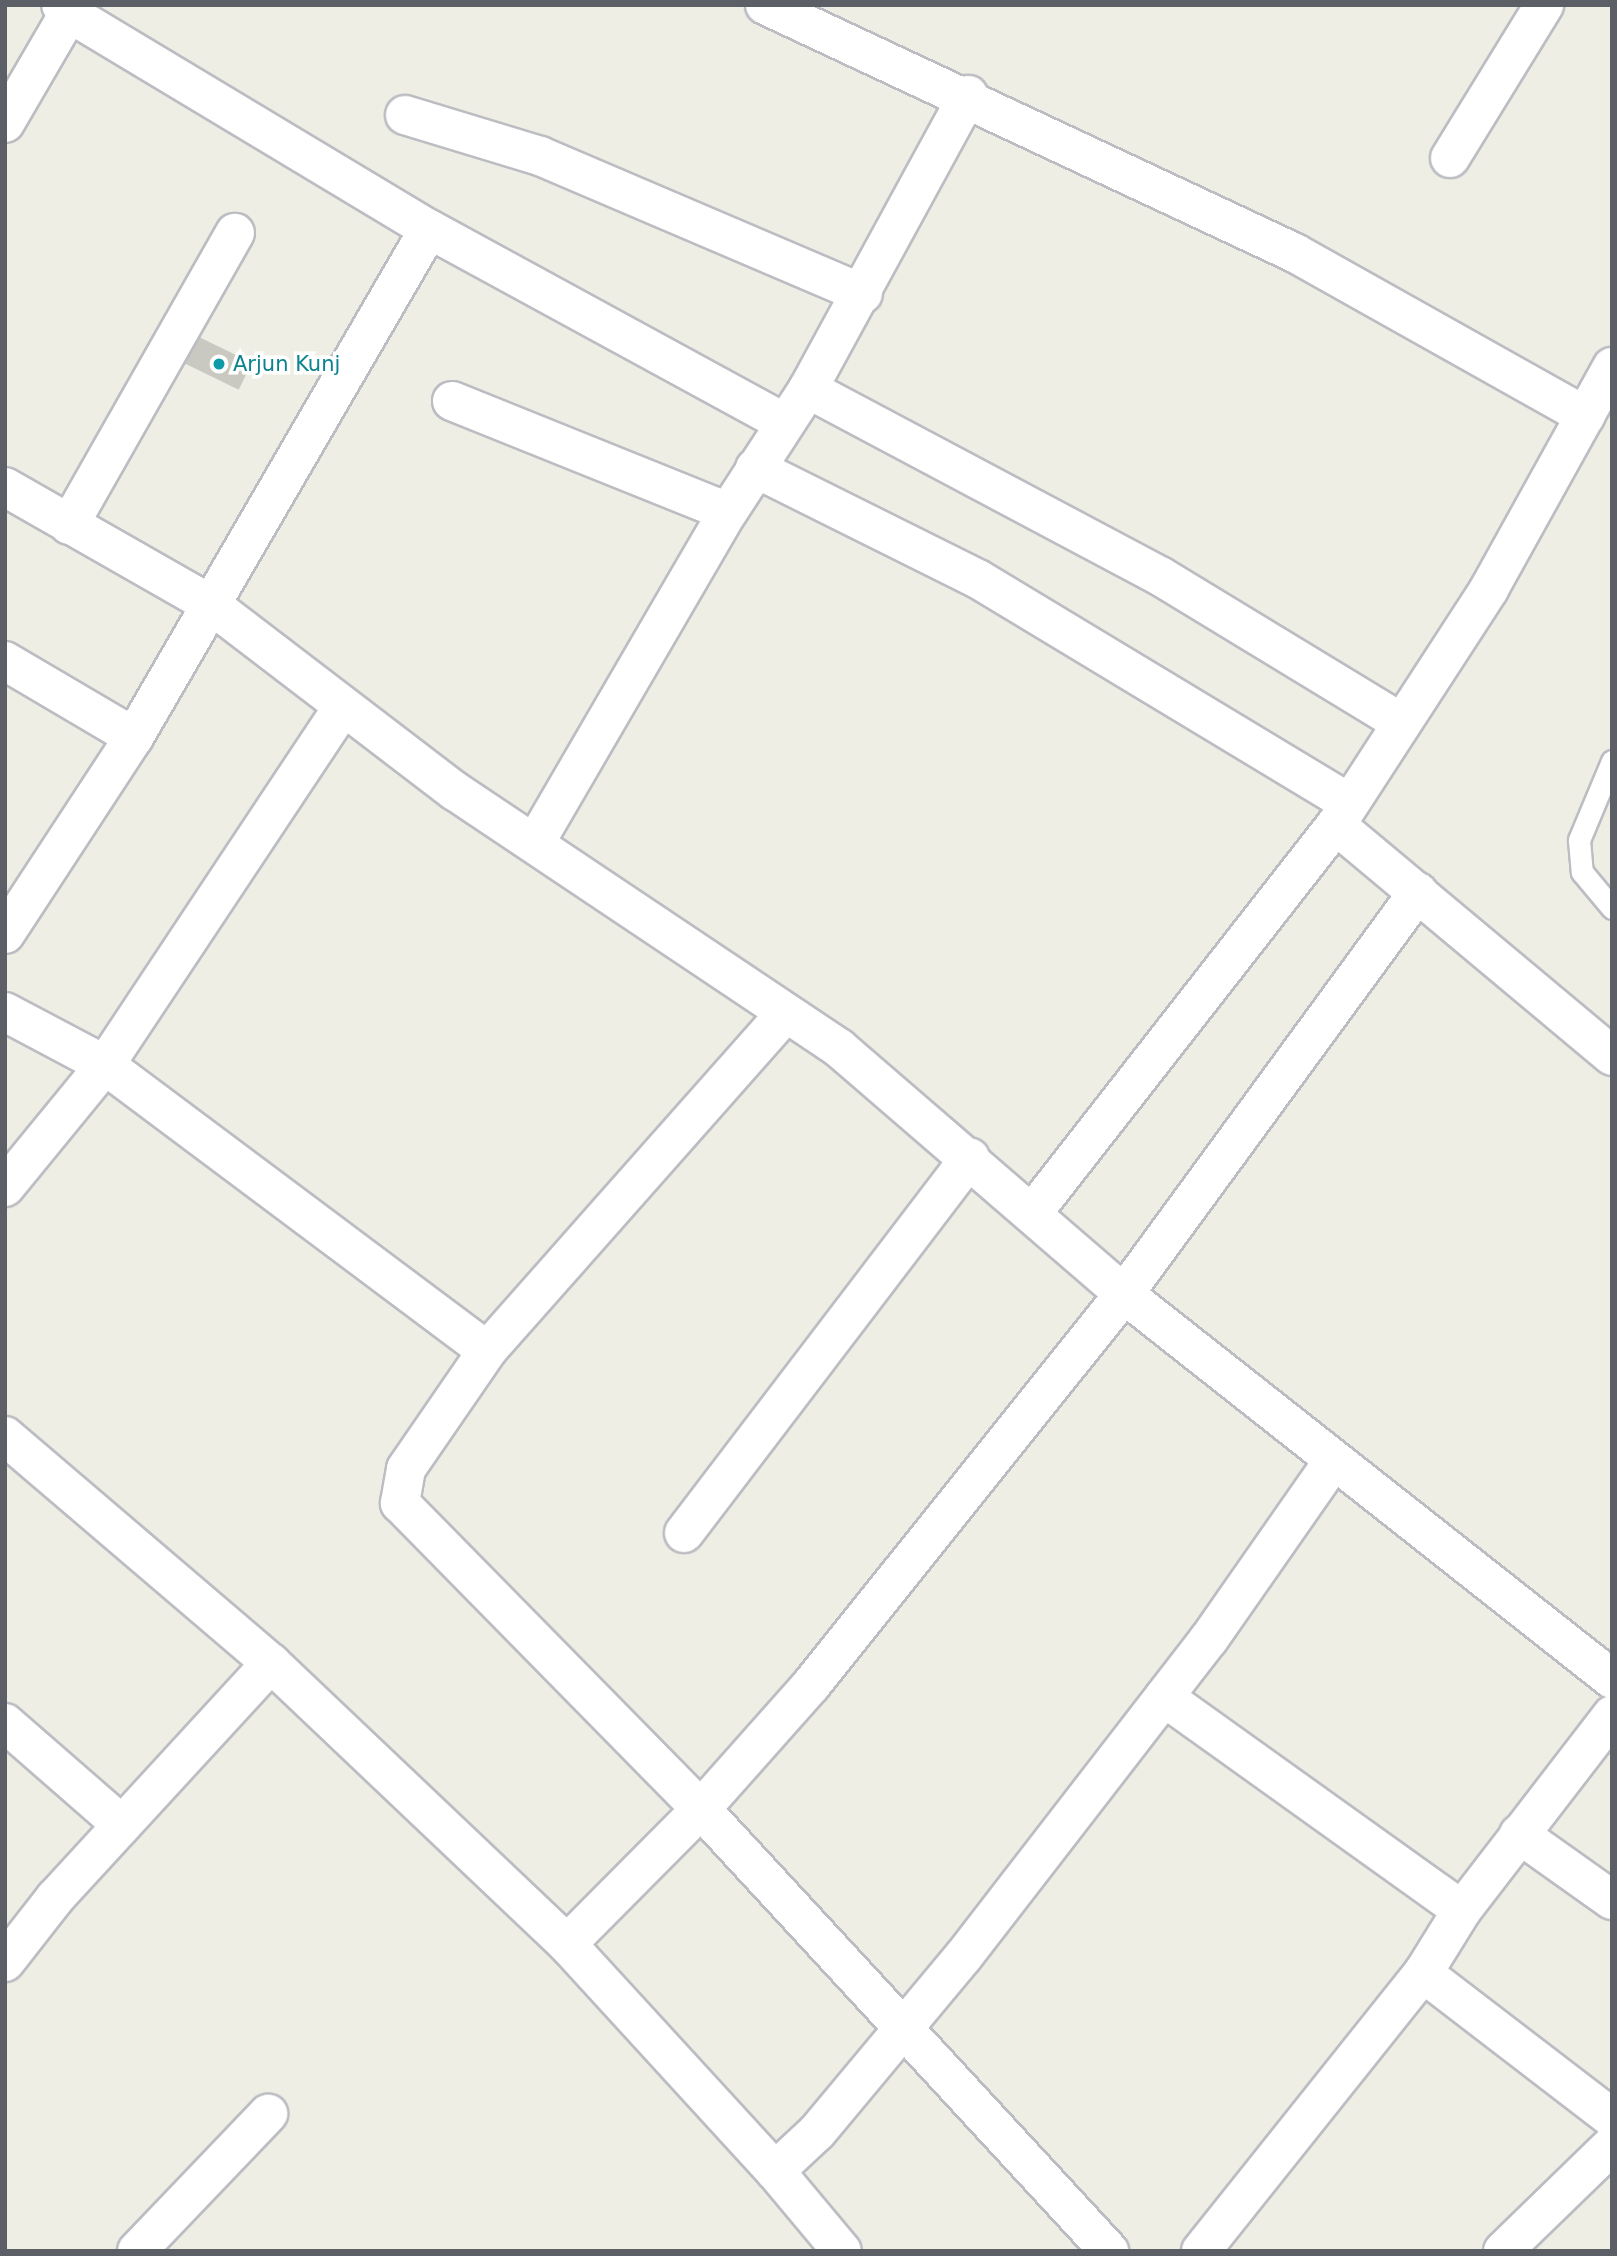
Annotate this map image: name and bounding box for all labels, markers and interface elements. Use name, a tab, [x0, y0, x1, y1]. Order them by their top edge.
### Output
place label: Arjun Kunj	[233, 351, 340, 377]
marker: Arjun Kunj	[211, 356, 227, 372]

